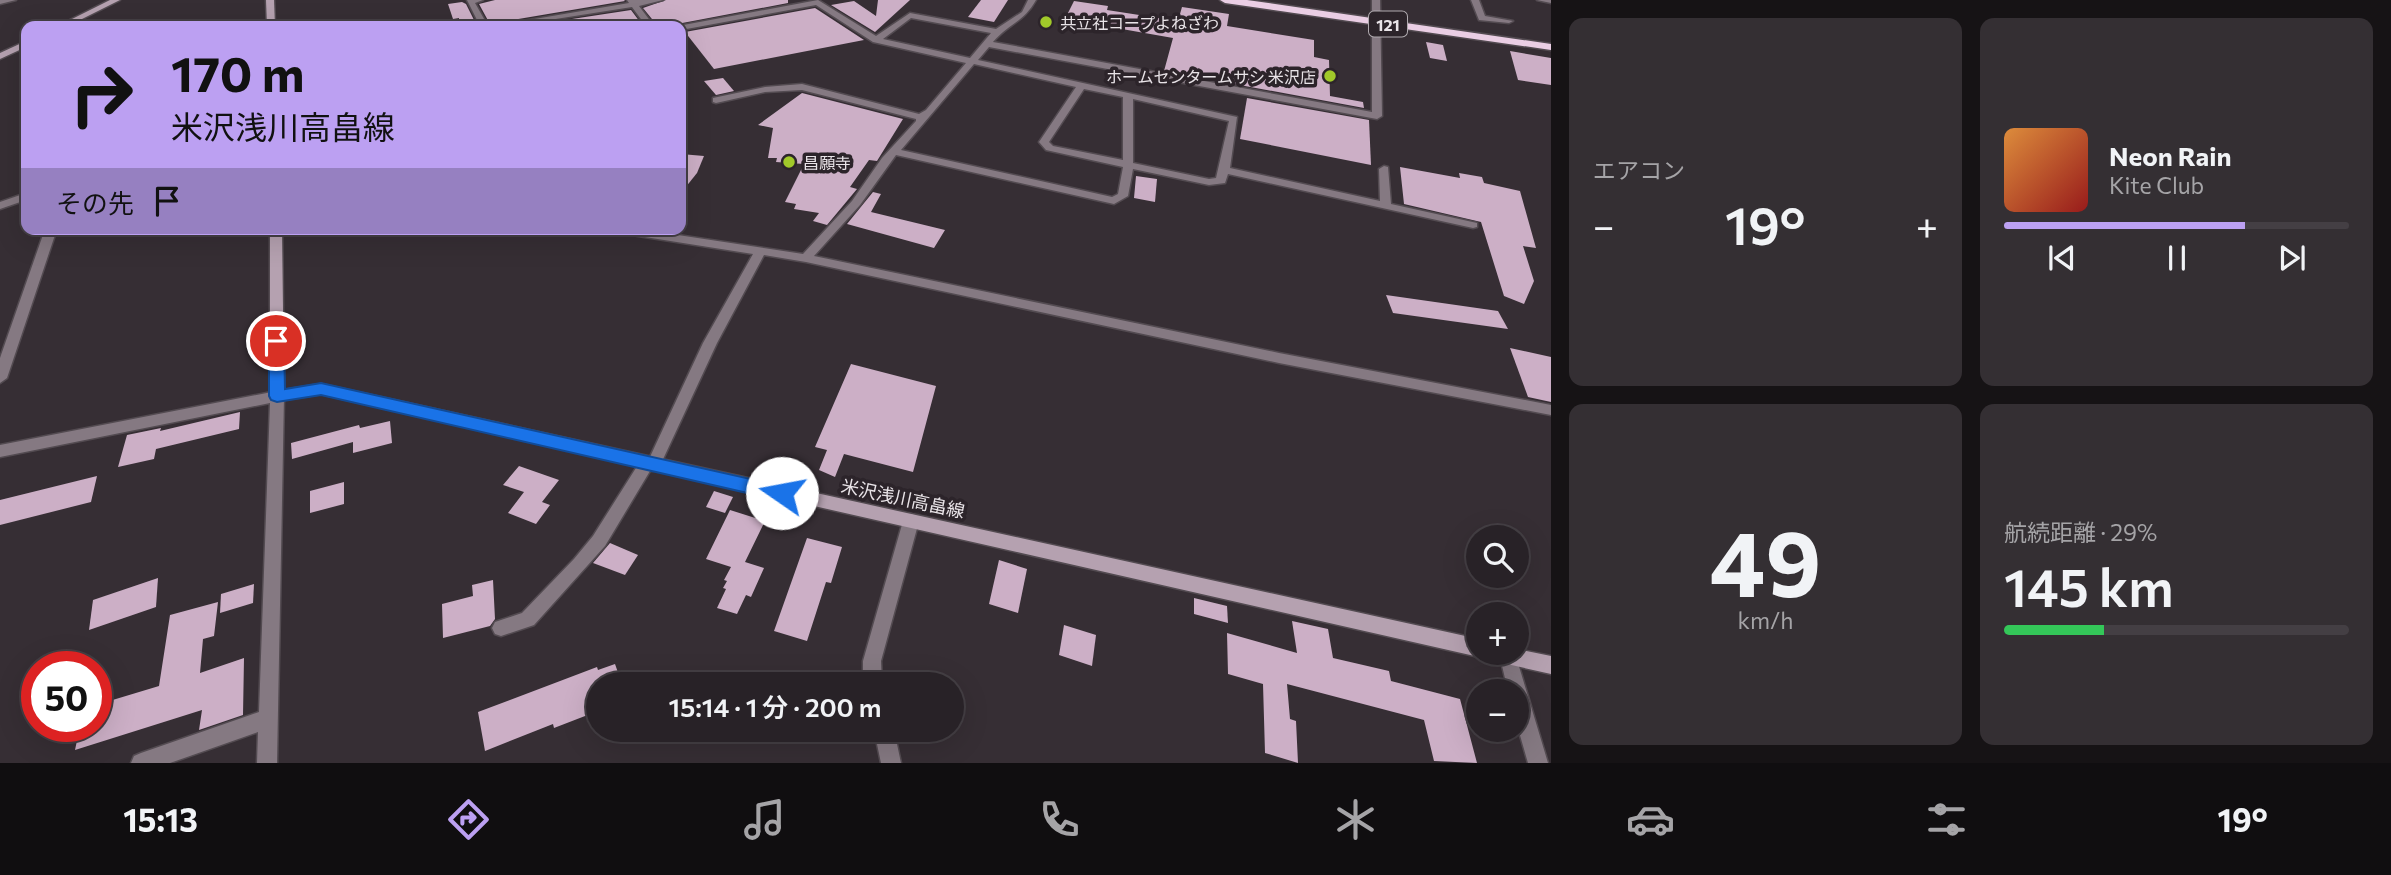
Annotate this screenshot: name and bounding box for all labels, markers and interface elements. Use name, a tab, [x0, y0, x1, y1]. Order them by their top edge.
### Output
road number: 121	[1369, 12, 1407, 36]
place label: 共立社コープよねざわ	[1060, 13, 1219, 32]
marker: 共立社コープよねざわ	[1038, 14, 1054, 30]
text: 170 m	[171, 42, 304, 102]
icon: right	[56, 49, 147, 140]
place label: ホームセンタームサシ 米沢店	[1106, 67, 1316, 86]
marker: ホームセンタームサシ 米沢店	[1322, 68, 1338, 84]
text: 米沢浅川高畠線	[171, 106, 395, 146]
text: Neon Rain	[2109, 140, 2232, 171]
place label: 昌願寺	[803, 153, 851, 172]
marker: 昌願寺	[781, 154, 797, 170]
text: エアコン	[1593, 156, 1685, 184]
text: Kite Club	[2109, 171, 2204, 199]
icon: arrive	[148, 182, 186, 220]
text: その先	[56, 187, 134, 218]
text: 19°	[1725, 192, 1805, 256]
text: −	[1593, 201, 1615, 248]
text: +	[1916, 201, 1938, 248]
icon: previous	[2043, 239, 2081, 277]
icon: pause	[2158, 239, 2196, 277]
icon: next	[2273, 239, 2311, 277]
pin	[246, 311, 306, 371]
icon: arrive	[257, 322, 295, 360]
position arrow	[745, 456, 819, 530]
street label: 米沢浅川高畠線	[839, 474, 967, 522]
text: 49	[1710, 504, 1821, 616]
text: 航続距離 · 29%	[2004, 518, 2157, 546]
map controls	[1466, 525, 1529, 742]
button: search	[1466, 525, 1529, 588]
text: 145 km	[2004, 554, 2174, 618]
button: +	[1466, 602, 1529, 665]
text: km/h	[1738, 606, 1793, 634]
speed limit sign: 50	[21, 651, 112, 742]
button: −	[1466, 679, 1529, 742]
text: 15:14 · 1 分 · 200 m	[669, 691, 881, 722]
icon: directions	[444, 795, 493, 844]
icon: music	[740, 795, 789, 844]
icon: phone	[1035, 795, 1084, 844]
icon: climate	[1331, 795, 1380, 844]
icon: car	[1626, 795, 1675, 844]
icon: filters	[1922, 795, 1971, 844]
text: 15:13	[123, 799, 198, 839]
text: 19°	[2217, 799, 2268, 839]

